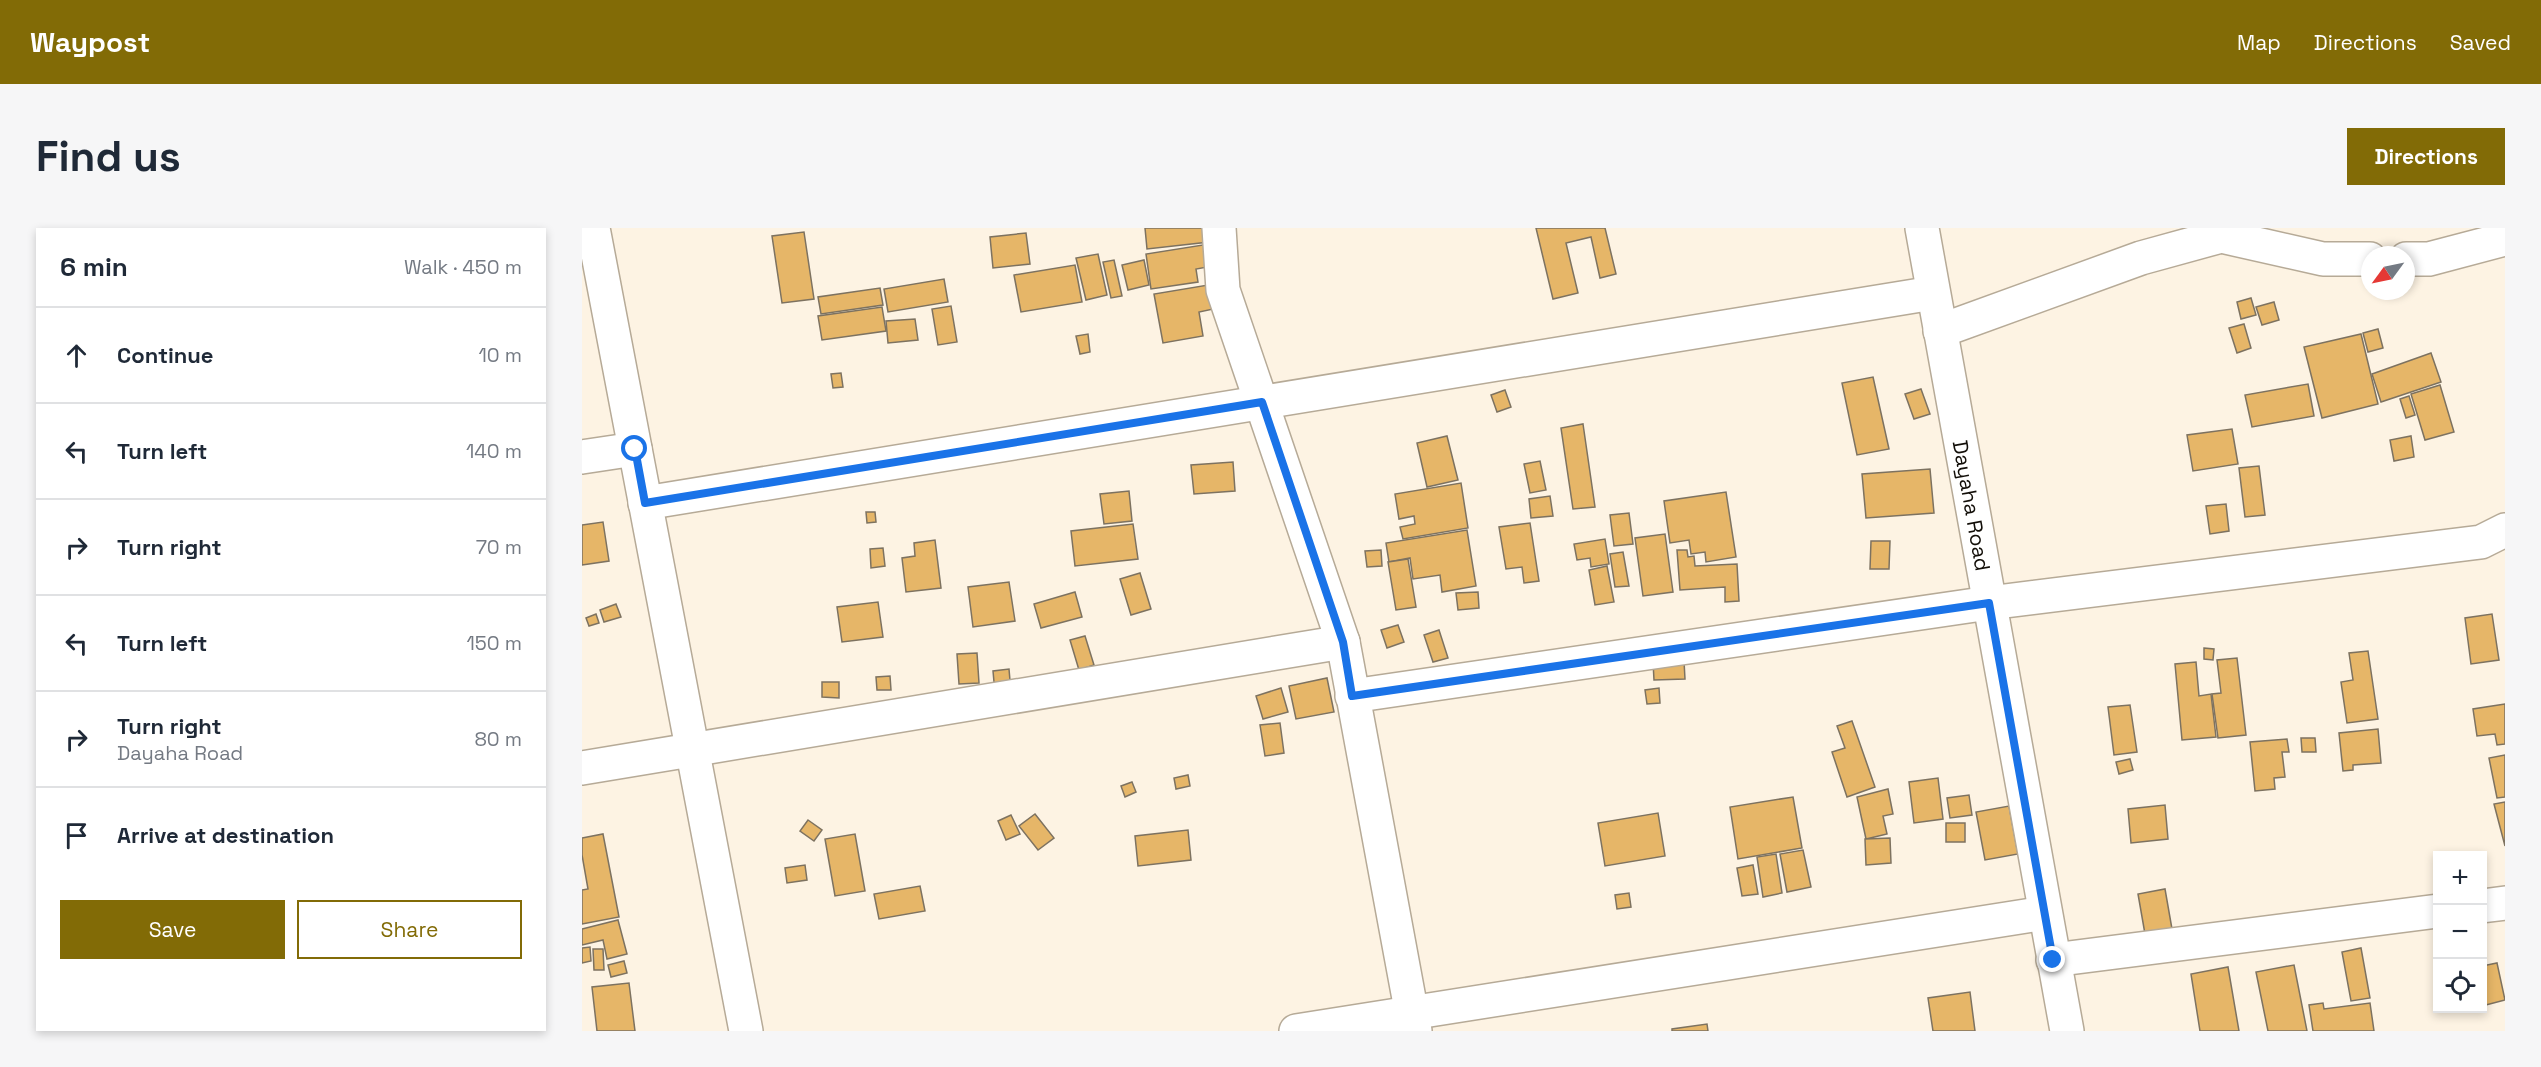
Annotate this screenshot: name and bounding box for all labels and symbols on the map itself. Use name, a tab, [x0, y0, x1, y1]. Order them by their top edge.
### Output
north arrow	[2361, 246, 2415, 300]
route start	[621, 435, 647, 461]
street label: Dayaha Road	[1947, 438, 1997, 573]
route end	[2039, 946, 2065, 972]

